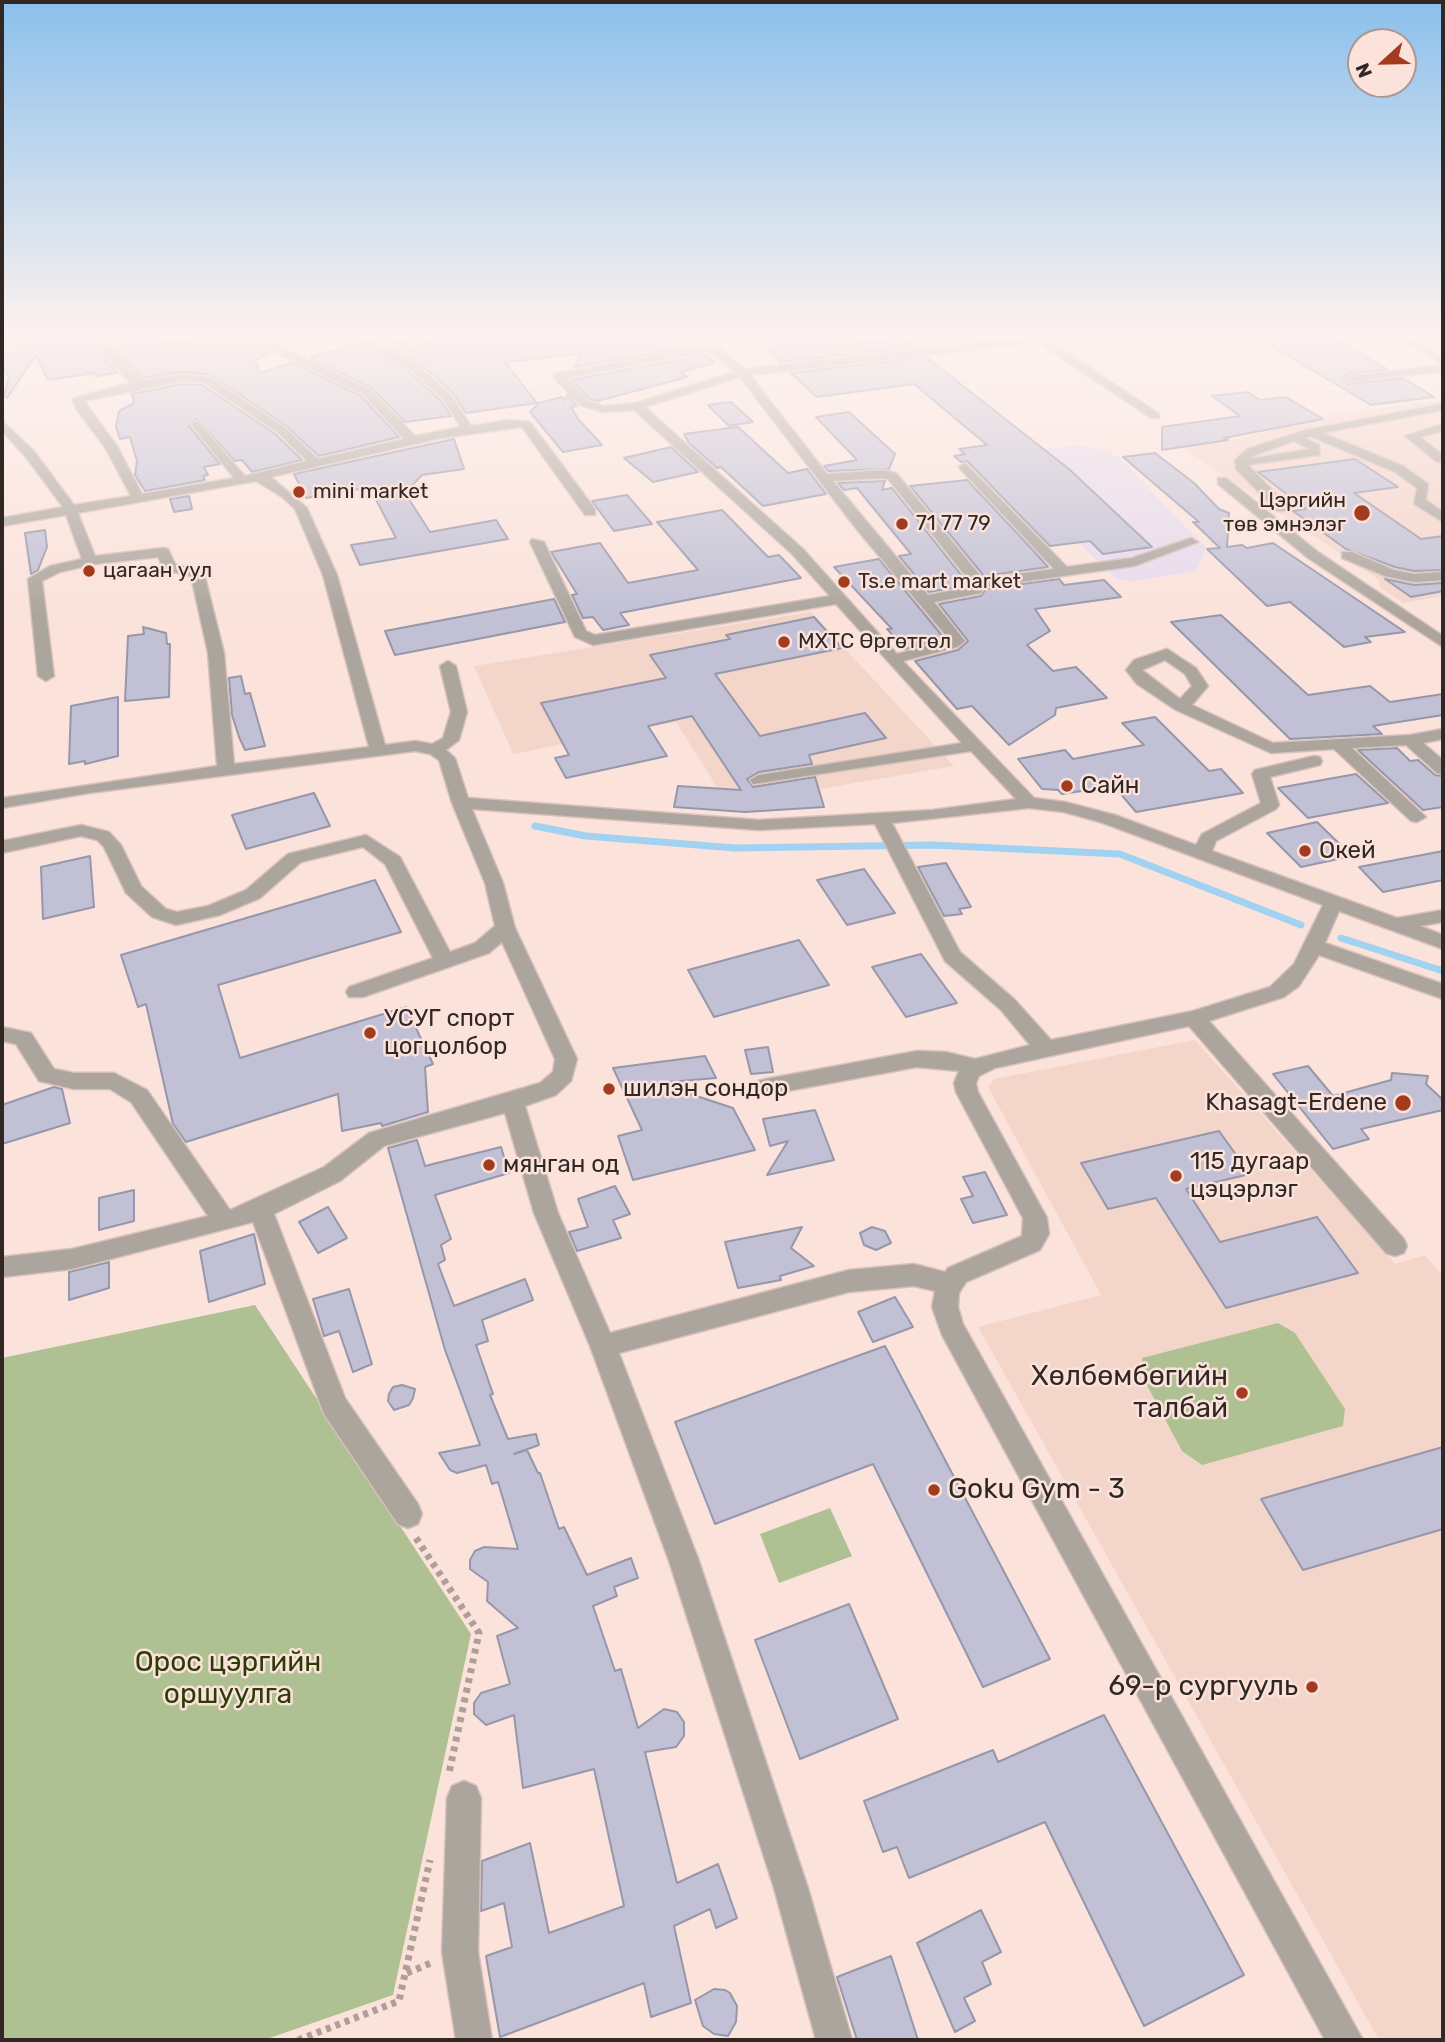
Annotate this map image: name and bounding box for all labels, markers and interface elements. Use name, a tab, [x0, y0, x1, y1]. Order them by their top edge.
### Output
north arrow	[1347, 28, 1417, 98]
text: N	[1351, 60, 1377, 81]
place label: mini market	[313, 479, 428, 505]
marker: mini market	[291, 484, 307, 500]
place label: Цэргийн төв эмнэлэг	[1223, 488, 1346, 538]
marker: Цэргийн төв эмнэлэг	[1352, 503, 1372, 523]
place label: 71 77 79	[916, 511, 991, 537]
marker: 71 77 79	[894, 516, 910, 532]
place label: цагаан уул	[103, 558, 212, 584]
marker: цагаан уул	[81, 563, 97, 579]
place label: Ts.e mart market	[858, 569, 1021, 595]
marker: Ts.e mart market	[836, 574, 852, 590]
place label: МХТС Өргөтгөл	[798, 629, 951, 655]
marker: МХТС Өргөтгөл	[776, 634, 792, 650]
place label: Сайн	[1081, 772, 1139, 800]
marker: Сайн	[1059, 778, 1075, 794]
place label: Окей	[1319, 837, 1376, 865]
marker: Окей	[1297, 843, 1313, 859]
place label: УСУГ спорт цогцолбор	[384, 1005, 514, 1061]
marker: УСУГ спорт цогцолбор	[362, 1025, 378, 1041]
place label: шилэн сондор	[623, 1075, 788, 1103]
marker: шилэн сондор	[601, 1081, 617, 1097]
place label: Khasagt-Erdene	[1205, 1089, 1387, 1117]
marker: Khasagt-Erdene	[1393, 1093, 1413, 1113]
place label: 115 дугаар цэцэрлэг	[1190, 1148, 1309, 1204]
place label: мянган од	[503, 1151, 619, 1179]
marker: мянган од	[481, 1157, 497, 1173]
marker: 115 дугаар цэцэрлэг	[1168, 1168, 1184, 1184]
place label: Хөлбөмбөгийн талбай	[1031, 1360, 1228, 1426]
marker: Хөлбөмбөгийн талбай	[1234, 1385, 1250, 1401]
place label: Goku Gym - 3	[948, 1473, 1125, 1507]
marker: Goku Gym - 3	[926, 1482, 942, 1498]
park label: Орос цэргийн оршуулга	[135, 1646, 321, 1712]
place label: 69-р сургууль	[1108, 1670, 1298, 1704]
marker: 69-р сургууль	[1304, 1679, 1320, 1695]

